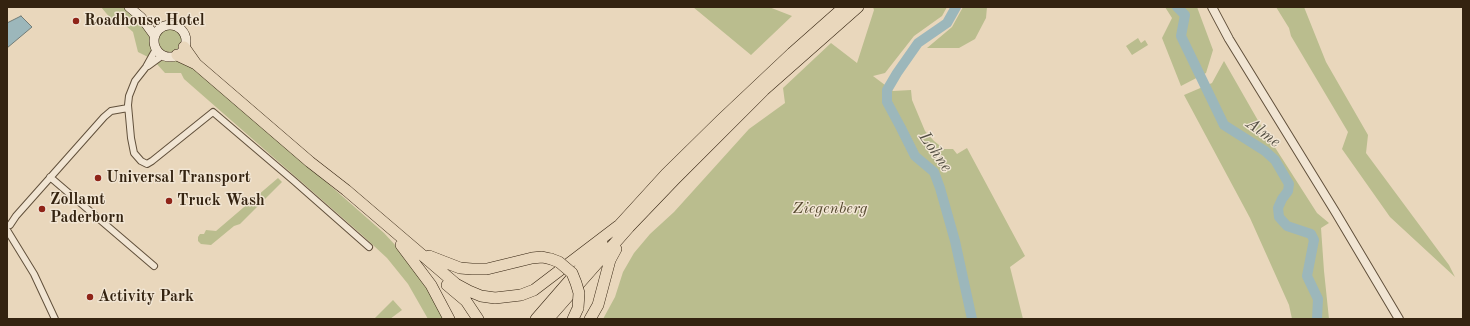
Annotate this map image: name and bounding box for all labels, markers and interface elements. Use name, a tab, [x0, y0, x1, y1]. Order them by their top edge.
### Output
place label: Roadhouse Hotel	[84, 11, 205, 31]
marker: Roadhouse Hotel	[71, 16, 81, 26]
water label: Alme	[1242, 114, 1284, 152]
water label: Lohne	[914, 128, 956, 176]
place label: Universal Transport	[106, 168, 251, 188]
marker: Universal Transport	[93, 173, 103, 183]
place label: Zollamt Paderborn	[50, 190, 124, 228]
place label: Truck Wash	[177, 191, 265, 211]
marker: Truck Wash	[164, 196, 174, 206]
park label: Ziegenberg	[793, 199, 867, 219]
marker: Zollamt Paderborn	[37, 204, 47, 214]
place label: Activity Park	[98, 287, 194, 307]
marker: Activity Park	[85, 292, 95, 302]

